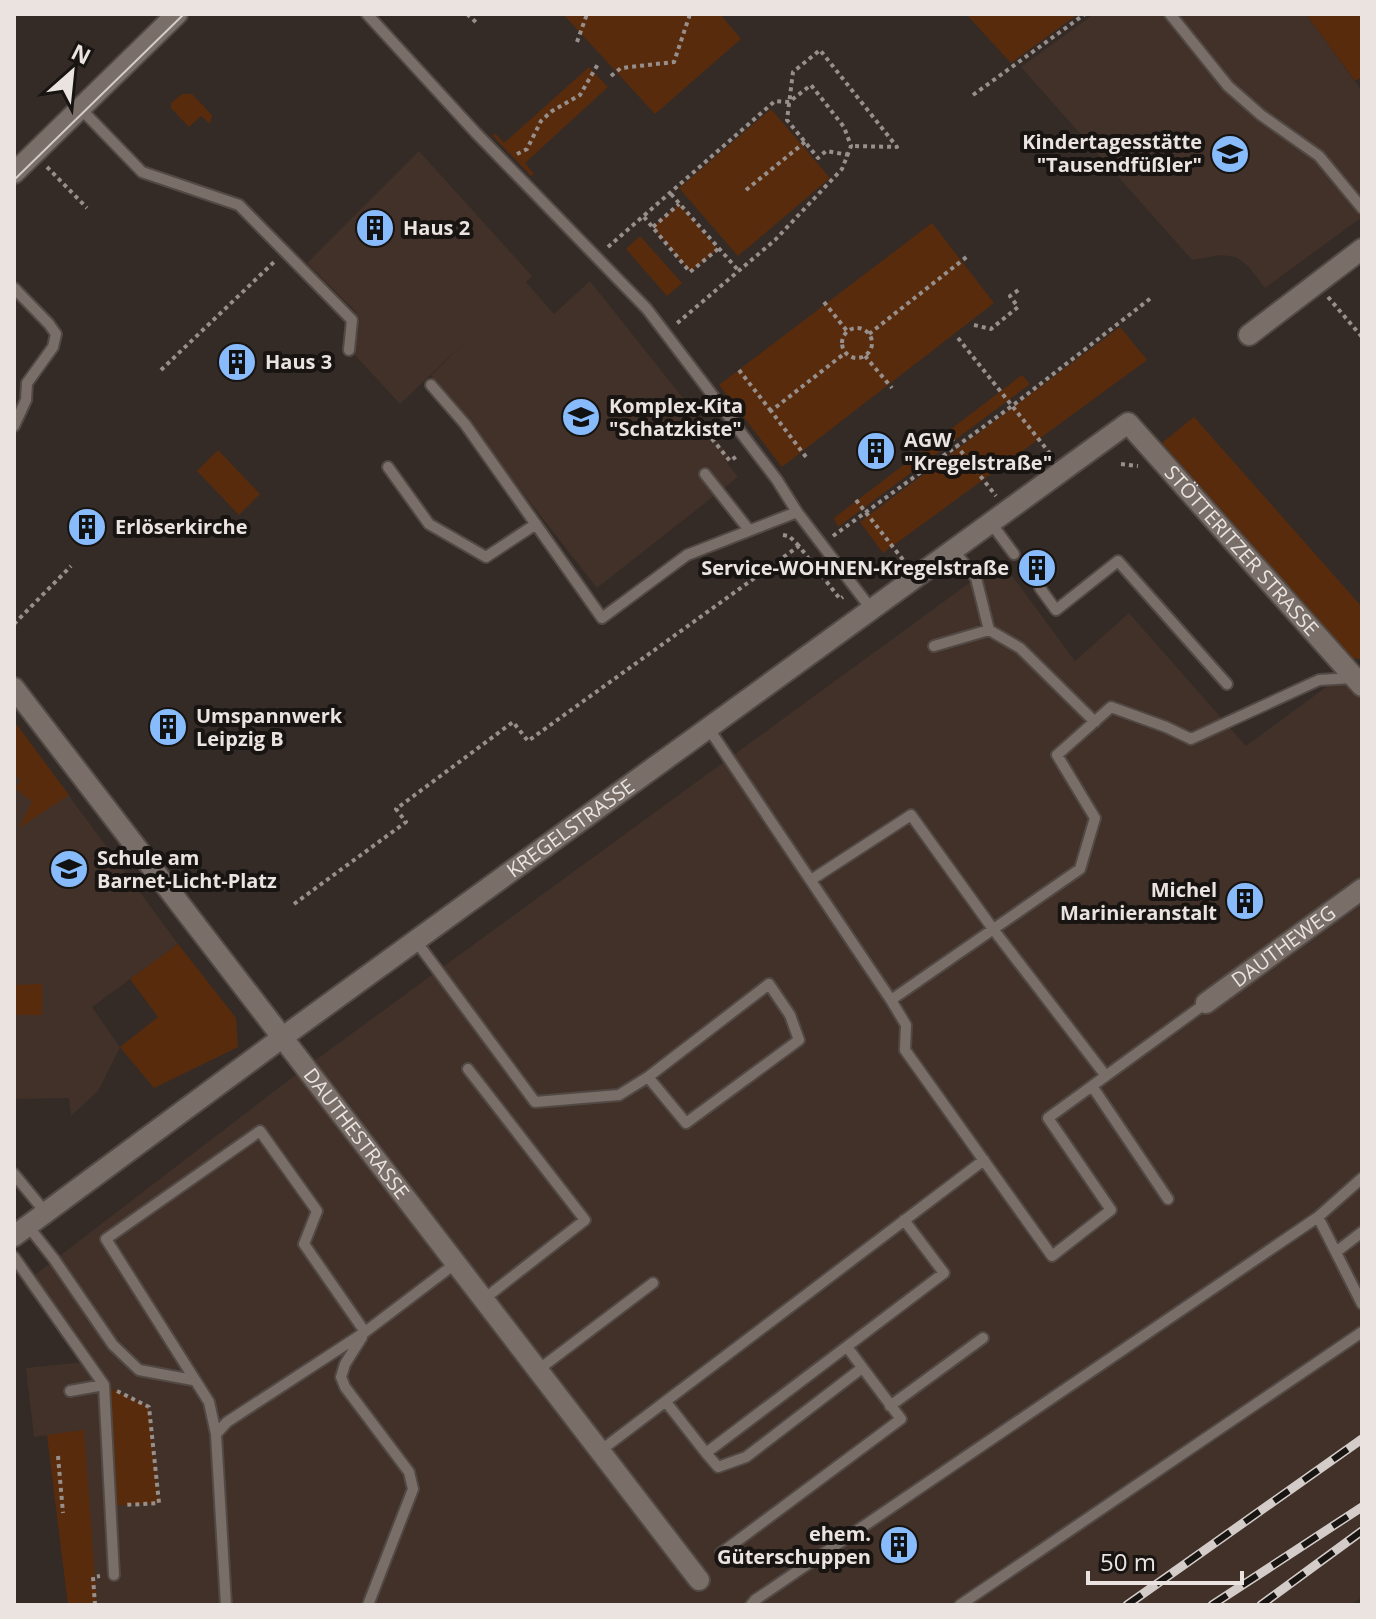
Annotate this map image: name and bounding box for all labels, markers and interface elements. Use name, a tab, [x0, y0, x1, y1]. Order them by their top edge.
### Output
north arrow	[32, 32, 112, 112]
text: N	[67, 36, 96, 71]
place label: Kindertagesstätte "Tausendfüßler"	[1022, 128, 1202, 178]
school or university icon: Kindertagesstätte "Tausendfüßler"	[1209, 133, 1251, 175]
building icon: Haus 2	[354, 207, 396, 249]
place label: Haus 2	[403, 214, 470, 241]
building icon: Haus 3	[216, 341, 258, 383]
place label: Haus 3	[265, 348, 332, 375]
place label: Komplex-Kita "Schatzkiste"	[609, 392, 743, 442]
school or university icon: Komplex-Kita "Schatzkiste"	[560, 396, 602, 438]
place label: AGW "Kregelstraße"	[904, 426, 1052, 476]
building icon: AGW "Kregelstraße"	[855, 430, 897, 472]
street label: STÖTTERITZER STRASSE	[1159, 459, 1325, 641]
building icon: Erlöserkirche	[66, 506, 108, 548]
place label: Erlöserkirche	[115, 513, 247, 540]
building icon: Service-WOHNEN-Kregelstraße	[1016, 547, 1058, 589]
place label: Service-WOHNEN-Kregelstraße	[701, 554, 1009, 581]
place label: Umspannwerk Leipzig B	[196, 702, 343, 752]
building icon: Umspannwerk Leipzig B	[147, 706, 189, 748]
street label: KREGELSTRASSE	[501, 772, 640, 883]
place label: Schule am Barnet-Licht-Platz	[97, 844, 277, 894]
school or university icon: Schule am Barnet-Licht-Platz	[48, 848, 90, 890]
place label: Michel Marinieranstalt	[1060, 876, 1217, 926]
building icon: Michel Marinieranstalt	[1224, 880, 1266, 922]
street label: DAUTHEWEG	[1226, 899, 1341, 993]
street label: DAUTHESTRASSE	[298, 1062, 416, 1205]
place label: ehem. Güterschuppen	[717, 1520, 871, 1570]
building icon: ehem. Güterschuppen	[878, 1524, 920, 1566]
scale bar	[1088, 1535, 1242, 1585]
text: 50 m	[1100, 1545, 1156, 1578]

